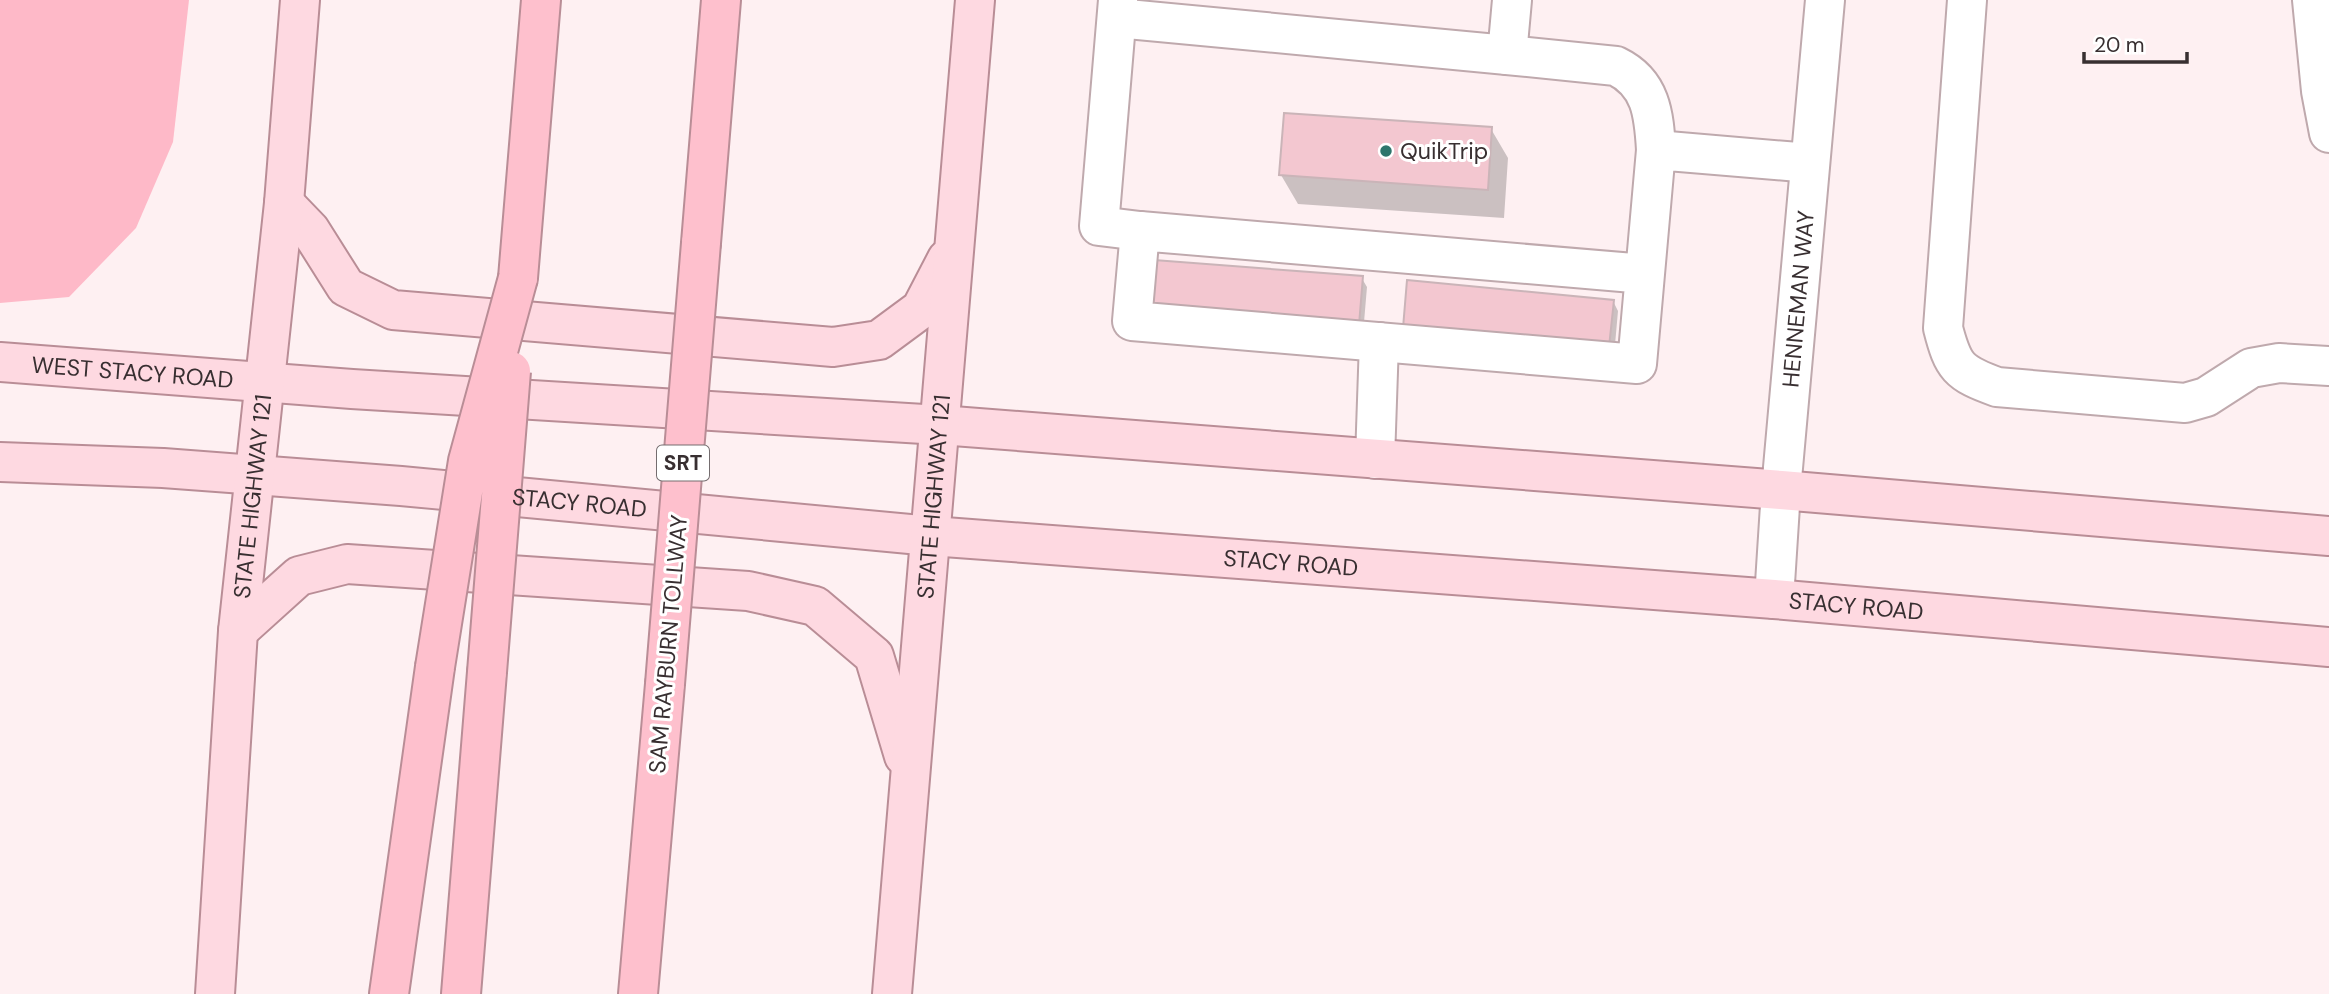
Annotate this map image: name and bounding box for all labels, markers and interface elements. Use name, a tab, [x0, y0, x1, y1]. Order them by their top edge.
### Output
scale bar	[2084, 21, 2187, 65]
text: 20 m	[2094, 31, 2145, 59]
place label: QuikTrip	[1400, 136, 1488, 166]
marker: QuikTrip	[1378, 143, 1394, 159]
street label: HENNEMAN WAY	[1775, 209, 1821, 389]
street label: WEST STACY ROAD	[31, 349, 235, 395]
street label: STATE HIGHWAY 121	[227, 393, 278, 600]
street label: STATE HIGHWAY 121	[910, 393, 957, 600]
road number: SRT	[657, 446, 709, 480]
street label: STACY ROAD	[511, 482, 648, 524]
street label: SAM RAYBURN TOLLWAY	[642, 513, 694, 775]
street label: STACY ROAD	[1222, 543, 1359, 583]
street label: STACY ROAD	[1788, 585, 1925, 627]

